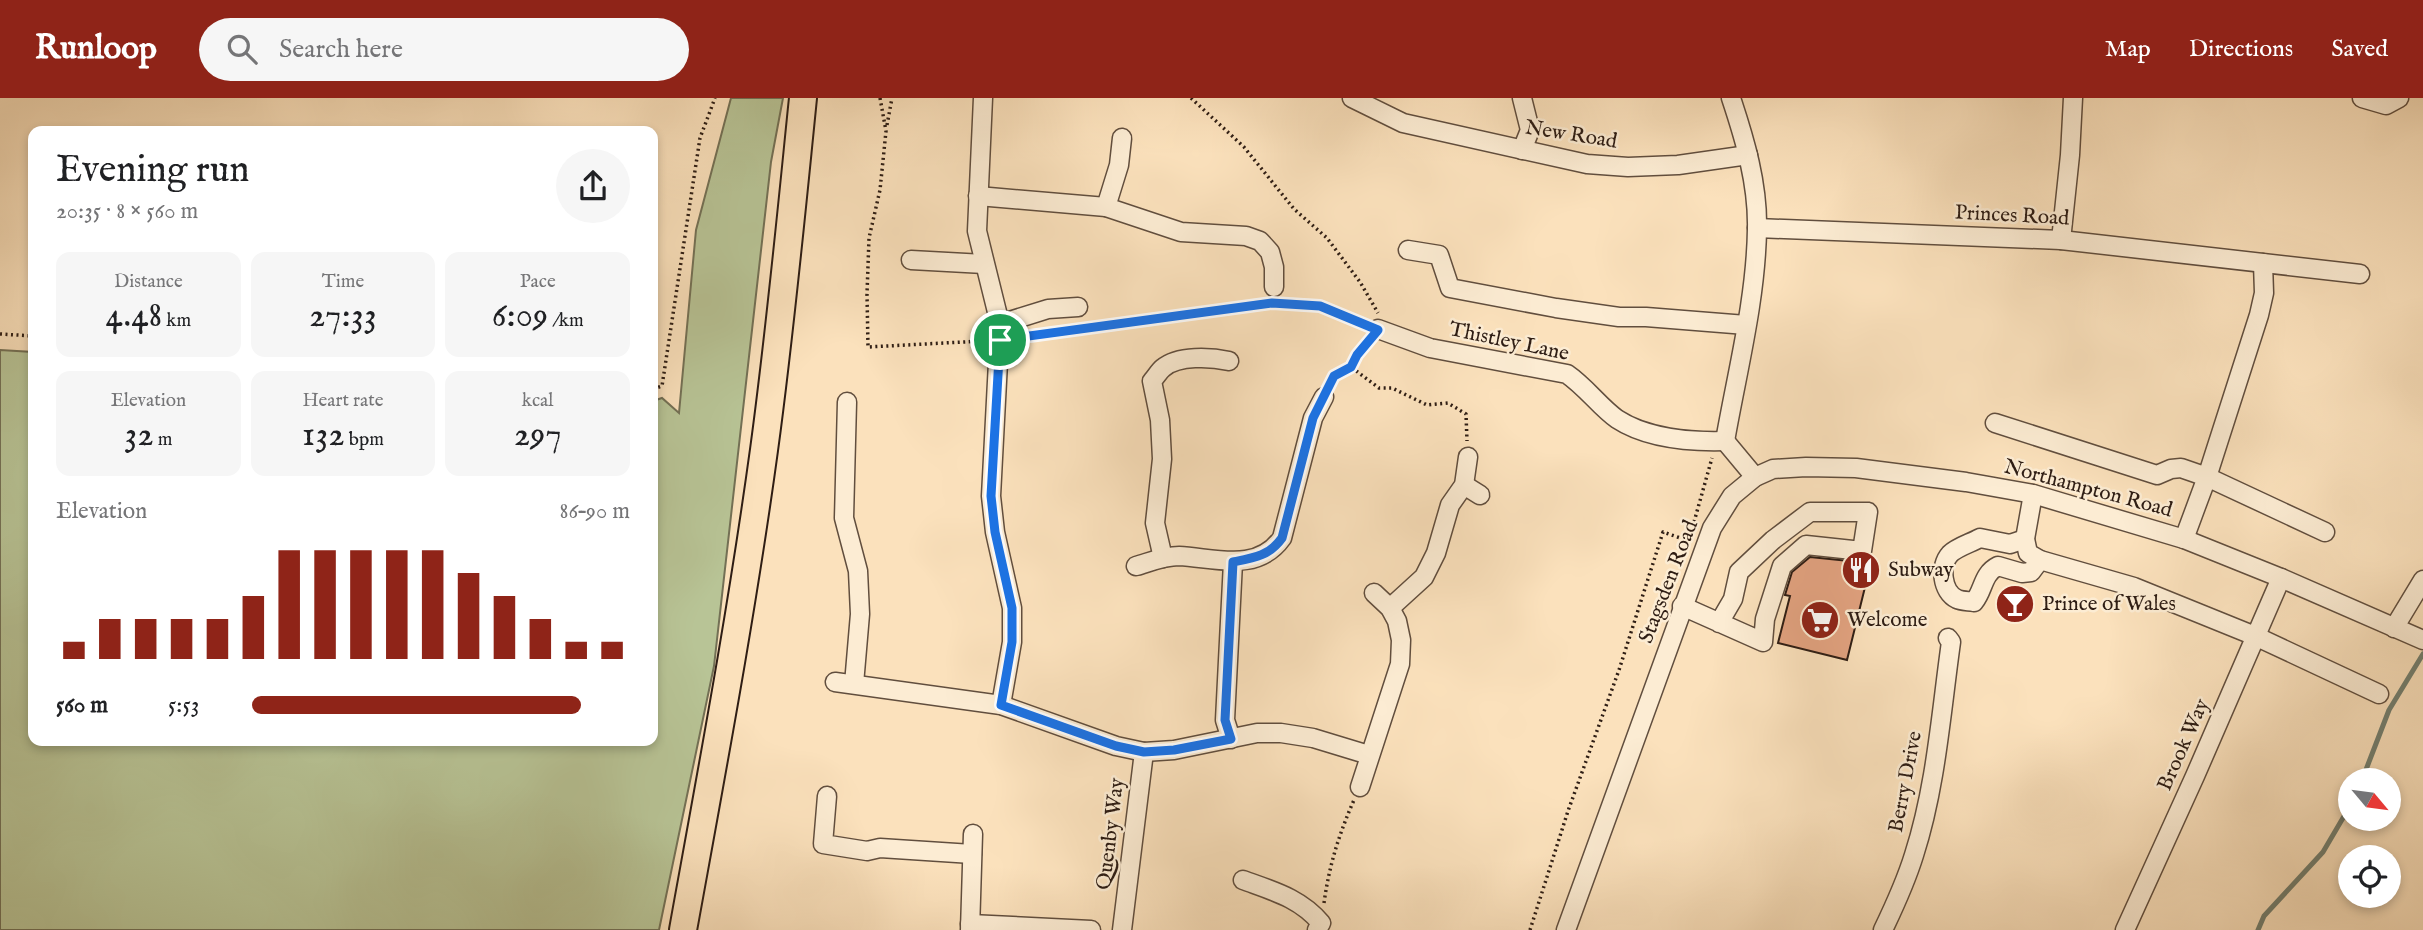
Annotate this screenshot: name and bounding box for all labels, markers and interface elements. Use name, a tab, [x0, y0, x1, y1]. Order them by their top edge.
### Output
search box	[199, 18, 689, 81]
text: Runloop	[35, 28, 157, 70]
icon: search	[223, 30, 261, 68]
text: Search here	[279, 33, 403, 66]
text: Map	[2105, 34, 2151, 65]
text: Directions	[2189, 34, 2293, 65]
text: Saved	[2331, 34, 2388, 65]
street label: New Road	[1523, 114, 1620, 156]
text: Evening run	[56, 147, 250, 195]
button: share	[556, 149, 630, 223]
text: 20:35 · 8 × 560 m	[56, 197, 198, 226]
street label: Princes Road	[1954, 200, 2071, 233]
text: Distance	[114, 270, 183, 294]
text: Time	[322, 270, 364, 294]
text: Pace	[520, 270, 556, 294]
text: 4.48	[106, 294, 162, 339]
text: 27:33	[309, 294, 377, 339]
text: 6:09	[492, 294, 548, 339]
text: km	[162, 309, 191, 333]
text: /km	[548, 309, 584, 333]
pin	[970, 310, 1030, 370]
street label: Thistley Lane	[1447, 316, 1572, 368]
icon: arrive	[981, 321, 1019, 359]
text: Elevation	[111, 389, 186, 413]
text: Heart rate	[302, 389, 384, 413]
text: kcal	[522, 389, 554, 413]
text: 32	[124, 413, 154, 458]
text: 132	[302, 413, 345, 458]
text: 297	[514, 413, 562, 458]
text: m	[154, 428, 172, 452]
text: bpm	[345, 428, 384, 452]
street label: Northampton Road	[2001, 454, 2176, 525]
text: Elevation	[56, 497, 147, 526]
text: 86–90 m	[559, 497, 630, 526]
street label: Stagsden Road	[1633, 516, 1705, 647]
restaurant icon: Subway	[1840, 549, 1882, 591]
place label: Subway	[1888, 557, 1954, 584]
bar icon: Prince of Wales	[1994, 583, 2036, 625]
place label: Prince of Wales	[2042, 591, 2176, 618]
supermarket icon: Welcome	[1799, 599, 1841, 641]
place label: Welcome	[1847, 607, 1928, 634]
text: 560 m	[56, 691, 108, 720]
text: 5:53	[168, 691, 199, 720]
street label: Brook Way	[2152, 694, 2217, 795]
street label: Berry Drive	[1883, 729, 1929, 835]
north arrow	[2338, 768, 2401, 831]
map controls	[2338, 768, 2401, 908]
street label: Quenby Way	[1091, 776, 1131, 892]
button: locate	[2338, 845, 2401, 908]

